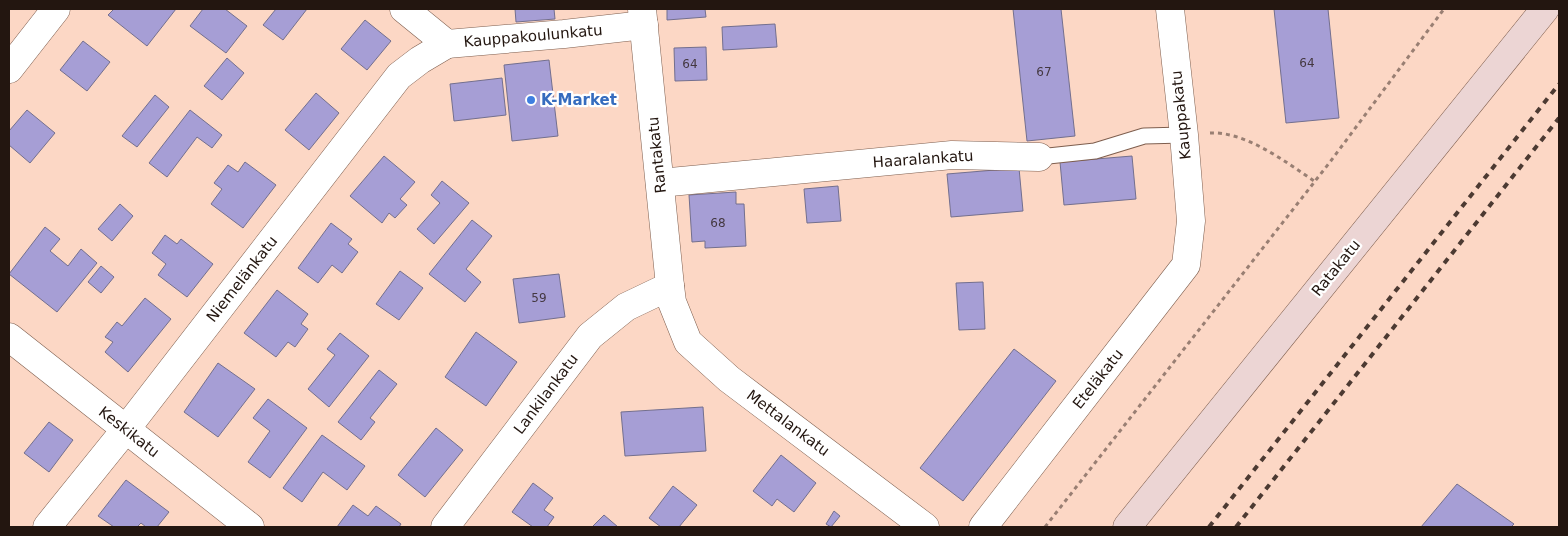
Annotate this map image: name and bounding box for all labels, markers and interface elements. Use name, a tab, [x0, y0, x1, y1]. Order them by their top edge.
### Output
street label: Kauppakoulunkatu	[463, 21, 603, 51]
house number: 64	[1299, 56, 1315, 70]
house number: 64	[682, 57, 698, 71]
house number: 67	[1036, 65, 1052, 79]
street label: Kauppakatu	[1167, 70, 1195, 160]
place label: K-Market	[541, 91, 617, 109]
marker: K-Market	[525, 94, 537, 106]
street label: Rantakatu	[644, 116, 670, 194]
street label: Haaralankatu	[872, 147, 974, 171]
house number: 68	[710, 216, 726, 230]
street label: Niemelänkatu	[203, 232, 281, 326]
street label: Ratakatu	[1308, 236, 1364, 300]
house number: 59	[531, 291, 547, 305]
street label: Eteläkatu	[1069, 346, 1127, 412]
street label: Lankilankatu	[510, 350, 582, 438]
street label: Mettalankatu	[743, 386, 833, 460]
street label: Keskikatu	[95, 403, 163, 461]

